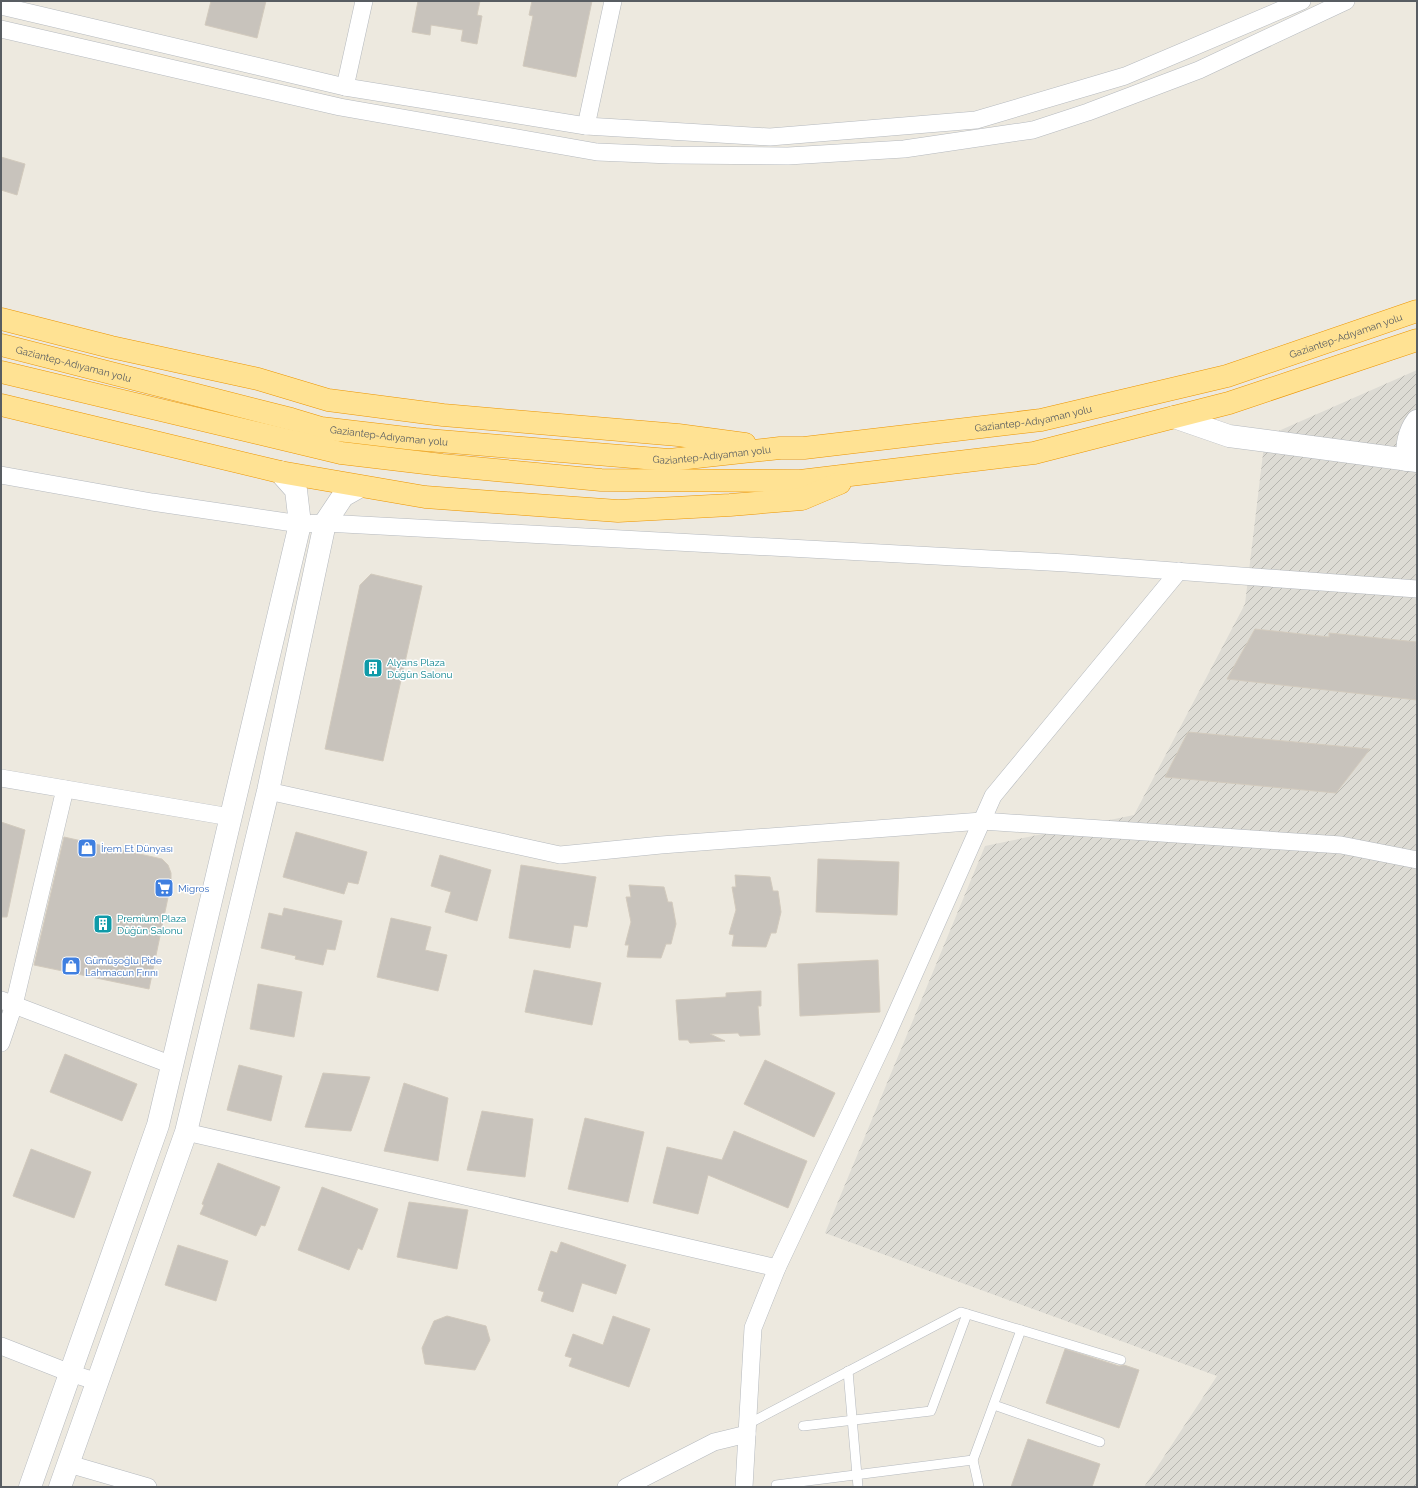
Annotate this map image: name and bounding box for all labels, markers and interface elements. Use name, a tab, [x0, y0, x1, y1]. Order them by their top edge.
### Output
street label: Gaziantep-Adıyaman yolu	[1288, 311, 1404, 360]
street label: Gaziantep-Adıyaman yolu	[15, 344, 133, 384]
street label: Gaziantep-Adıyaman yolu	[974, 403, 1093, 433]
street label: Gaziantep-Adıyaman yolu	[329, 424, 449, 447]
street label: Gaziantep-Adıyaman yolu	[652, 444, 771, 466]
building icon: Alyans Plaza Düğün Salonu	[362, 657, 384, 679]
place label: Alyans Plaza Düğün Salonu	[387, 657, 453, 680]
shop icon: İrem Et Dünyası	[76, 837, 98, 859]
place label: İrem Et Dünyası	[101, 843, 173, 854]
supermarket icon: Migros	[153, 877, 175, 899]
place label: Migros	[178, 883, 209, 894]
building icon: Premium Plaza Düğün Salonu	[92, 913, 114, 935]
place label: Premium Plaza Düğün Salonu	[117, 913, 186, 936]
shop icon: Gümüşoğlu Pide Lahmacun Fırını	[60, 955, 82, 977]
place label: Gümüşoğlu Pide Lahmacun Fırını	[85, 955, 162, 978]

